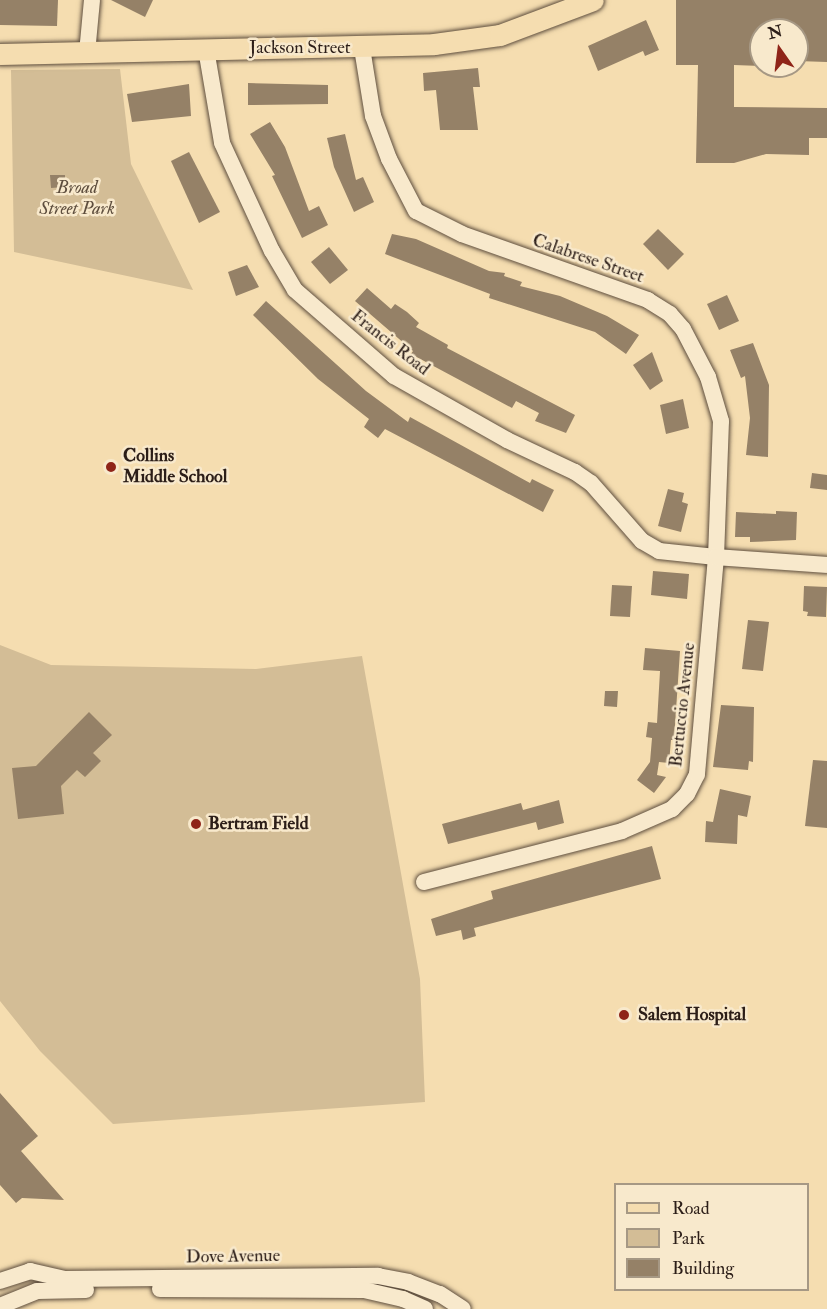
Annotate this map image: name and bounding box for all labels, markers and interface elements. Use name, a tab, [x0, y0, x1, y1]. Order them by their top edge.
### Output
north arrow	[749, 18, 809, 78]
text: N	[766, 21, 784, 44]
street label: Jackson Street	[249, 37, 351, 59]
park label: Broad Street Park	[39, 178, 115, 220]
street label: Calabrese Street	[529, 230, 647, 288]
street label: Francis Road	[346, 306, 434, 380]
place label: Collins Middle School	[123, 446, 227, 488]
marker: Collins Middle School	[104, 460, 118, 474]
street label: Bertuccio Avenue	[666, 642, 700, 768]
place label: Bertram Field	[208, 813, 308, 835]
marker: Bertram Field	[189, 817, 203, 831]
place label: Salem Hospital	[638, 1004, 746, 1026]
marker: Salem Hospital	[615, 1006, 633, 1024]
legend	[614, 1183, 809, 1291]
text: Road	[672, 1197, 710, 1220]
text: Park	[672, 1227, 705, 1250]
street label: Dove Avenue	[186, 1245, 280, 1269]
text: Building	[672, 1257, 734, 1280]

